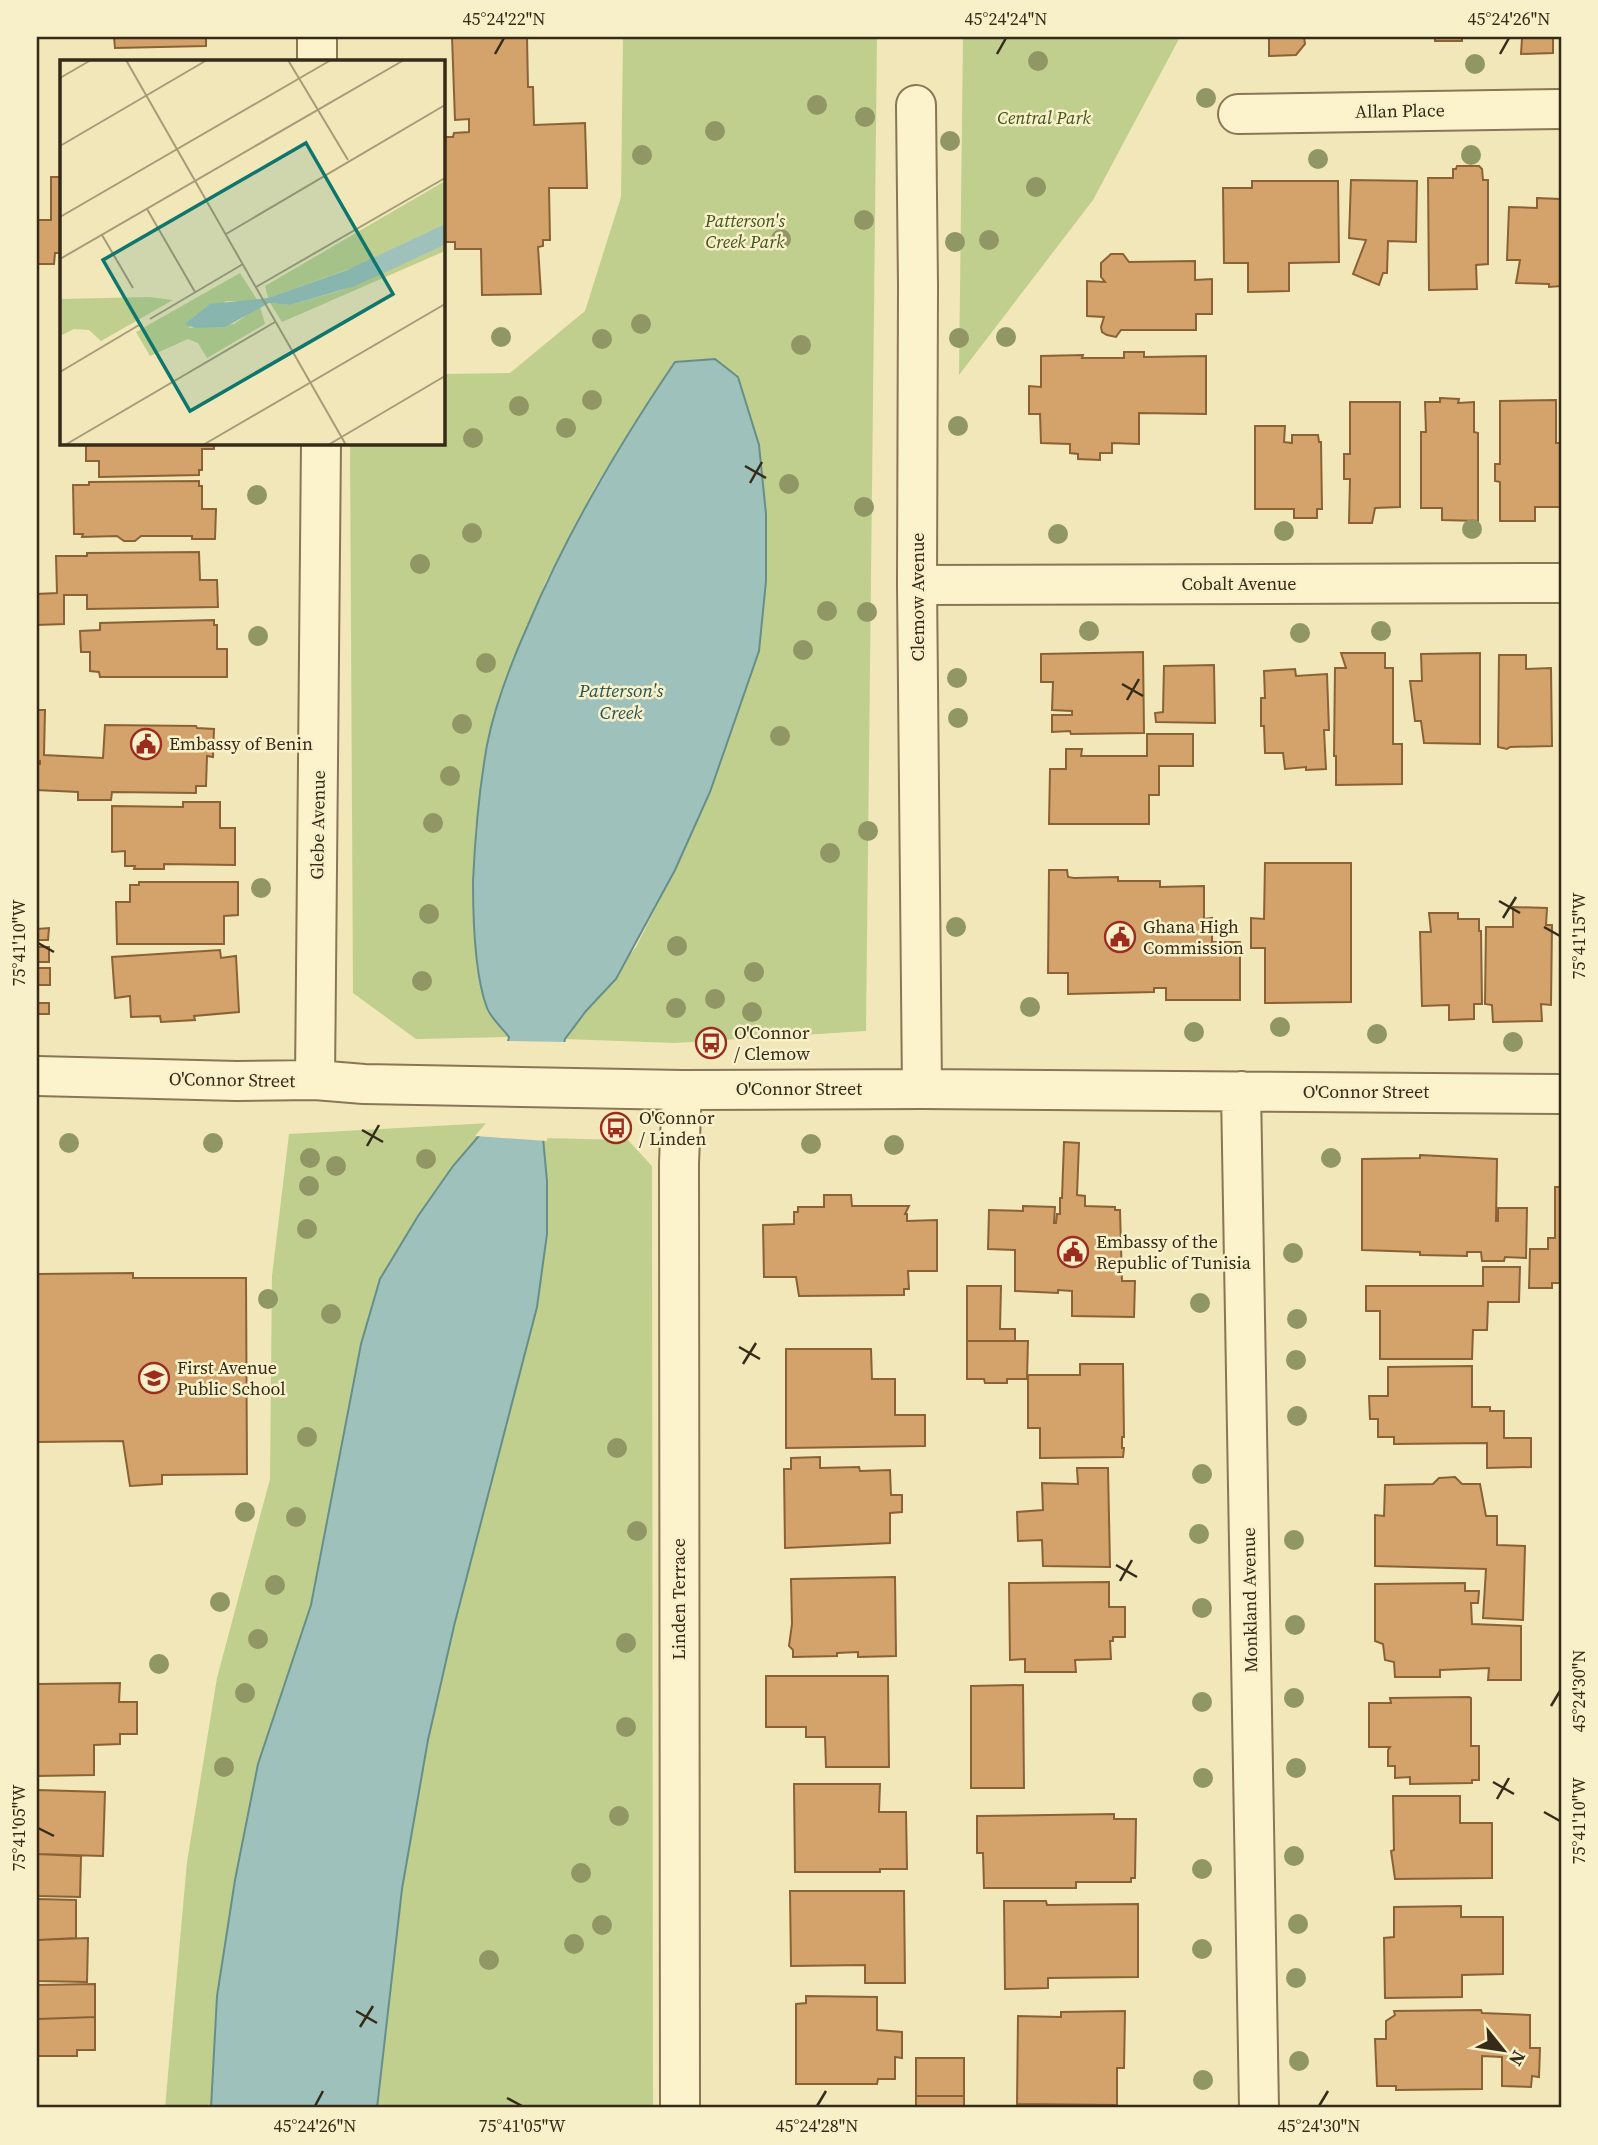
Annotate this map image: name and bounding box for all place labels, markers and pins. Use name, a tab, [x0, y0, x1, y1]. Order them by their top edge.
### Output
public building icon: Embassy of Benin	[129, 727, 163, 761]
place label: Embassy of Benin	[169, 731, 313, 756]
place label: Ghana High Commission	[1143, 914, 1244, 960]
public building icon: Ghana High Commission	[1103, 920, 1137, 954]
place label: O'Connor / Clemow	[734, 1020, 810, 1066]
bus stop icon: O'Connor / Clemow	[694, 1026, 728, 1060]
place label: O'Connor / Linden	[639, 1105, 715, 1151]
bus stop icon: O'Connor / Linden	[599, 1111, 633, 1145]
place label: Embassy of the Republic of Tunisia	[1096, 1229, 1252, 1275]
public building icon: Embassy of the Republic of Tunisia	[1056, 1235, 1090, 1269]
place label: First Avenue Public School	[177, 1355, 286, 1401]
school or university icon: First Avenue Public School	[137, 1361, 171, 1395]

